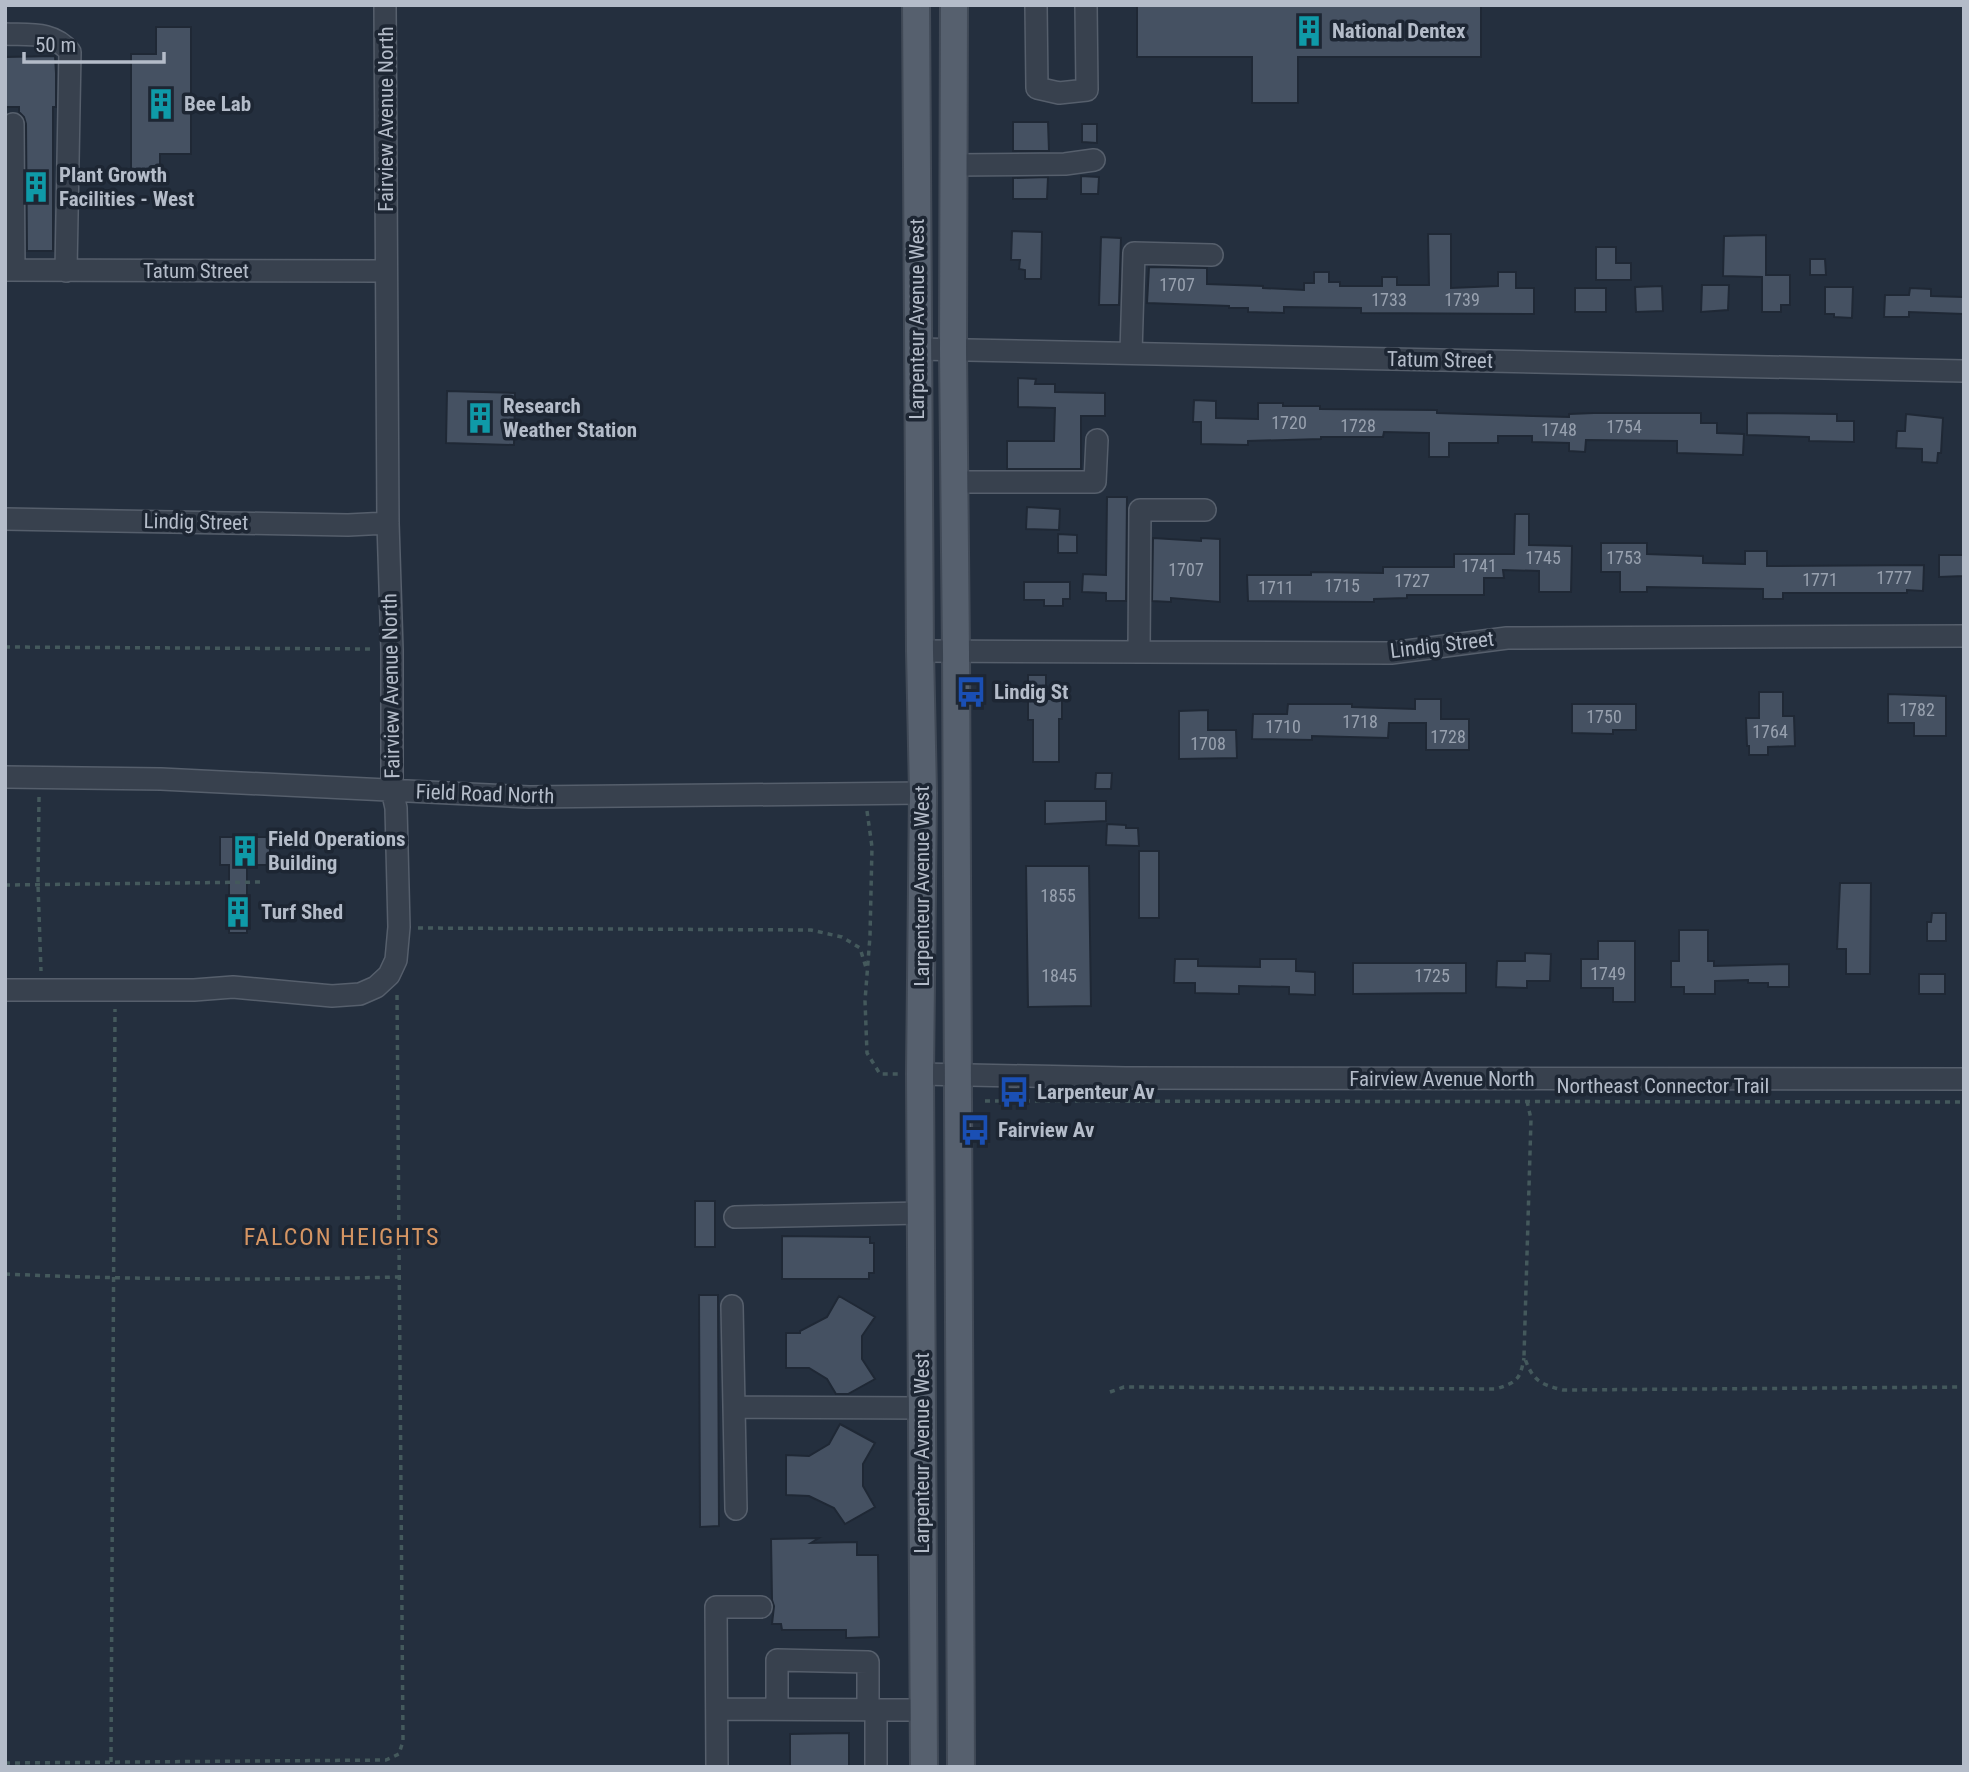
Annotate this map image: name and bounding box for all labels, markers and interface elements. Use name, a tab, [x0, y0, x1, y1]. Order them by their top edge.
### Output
building icon: National Dentex	[1292, 14, 1326, 48]
place label: National Dentex	[1332, 19, 1466, 43]
scale bar	[24, 21, 164, 65]
street label: Fairview Avenue North	[374, 26, 398, 212]
text: 50 m	[35, 33, 76, 57]
building icon: Bee Lab	[144, 87, 178, 121]
place label: Bee Lab	[184, 92, 251, 116]
place label: Plant Growth Facilities - West	[59, 163, 194, 211]
building icon: Plant Growth Facilities - West	[19, 170, 53, 204]
street label: Larpenteur Avenue West	[905, 219, 929, 419]
street label: Tatum Street	[143, 259, 249, 283]
house number: 1707	[1159, 274, 1195, 295]
house number: 1733	[1371, 289, 1407, 310]
house number: 1739	[1444, 289, 1480, 310]
street label: Tatum Street	[1387, 347, 1493, 373]
place label: Research Weather Station	[503, 394, 637, 442]
building icon: Research Weather Station	[463, 401, 497, 435]
house number: 1720	[1271, 412, 1307, 433]
house number: 1728	[1340, 415, 1376, 436]
house number: 1754	[1606, 416, 1642, 437]
house number: 1748	[1541, 419, 1577, 440]
street label: Lindig Street	[143, 509, 249, 535]
house number: 1745	[1525, 547, 1561, 568]
house number: 1753	[1606, 547, 1642, 568]
house number: 1741	[1461, 555, 1497, 576]
house number: 1707	[1168, 559, 1204, 580]
house number: 1777	[1876, 567, 1912, 588]
house number: 1771	[1802, 569, 1838, 590]
house number: 1727	[1394, 570, 1430, 591]
house number: 1715	[1324, 575, 1360, 596]
house number: 1711	[1258, 577, 1294, 598]
street label: Fairview Avenue North	[377, 593, 405, 779]
street label: Lindig Street	[1389, 627, 1495, 663]
bus stop icon: Lindig St	[954, 675, 988, 709]
place label: Lindig St	[994, 680, 1069, 704]
house number: 1782	[1899, 699, 1935, 720]
house number: 1750	[1586, 706, 1622, 727]
house number: 1718	[1342, 711, 1378, 732]
house number: 1710	[1265, 716, 1301, 737]
house number: 1764	[1752, 721, 1788, 742]
house number: 1728	[1430, 726, 1466, 747]
house number: 1708	[1190, 733, 1226, 754]
street label: Field Road North	[415, 780, 555, 808]
street label: Larpenteur Avenue West	[910, 786, 934, 986]
place label: Field Operations Building	[268, 827, 406, 875]
building icon: Field Operations Building	[228, 834, 262, 868]
house number: 1855	[1040, 885, 1076, 906]
building icon: Turf Shed	[221, 895, 255, 929]
place label: Turf Shed	[261, 900, 343, 924]
house number: 1749	[1590, 963, 1626, 984]
house number: 1845	[1041, 965, 1077, 986]
house number: 1725	[1414, 965, 1450, 986]
street label: Fairview Avenue North	[1349, 1067, 1535, 1091]
street label: Northeast Connector Trail	[1557, 1074, 1769, 1098]
bus stop icon: Larpenteur Av	[997, 1075, 1031, 1109]
place label: Larpenteur Av	[1037, 1080, 1155, 1104]
bus stop icon: Fairview Av	[958, 1113, 992, 1147]
place label: Fairview Av	[998, 1118, 1095, 1142]
district label: FALCON HEIGHTS	[244, 1223, 440, 1251]
street label: Larpenteur Avenue West	[910, 1353, 934, 1553]

